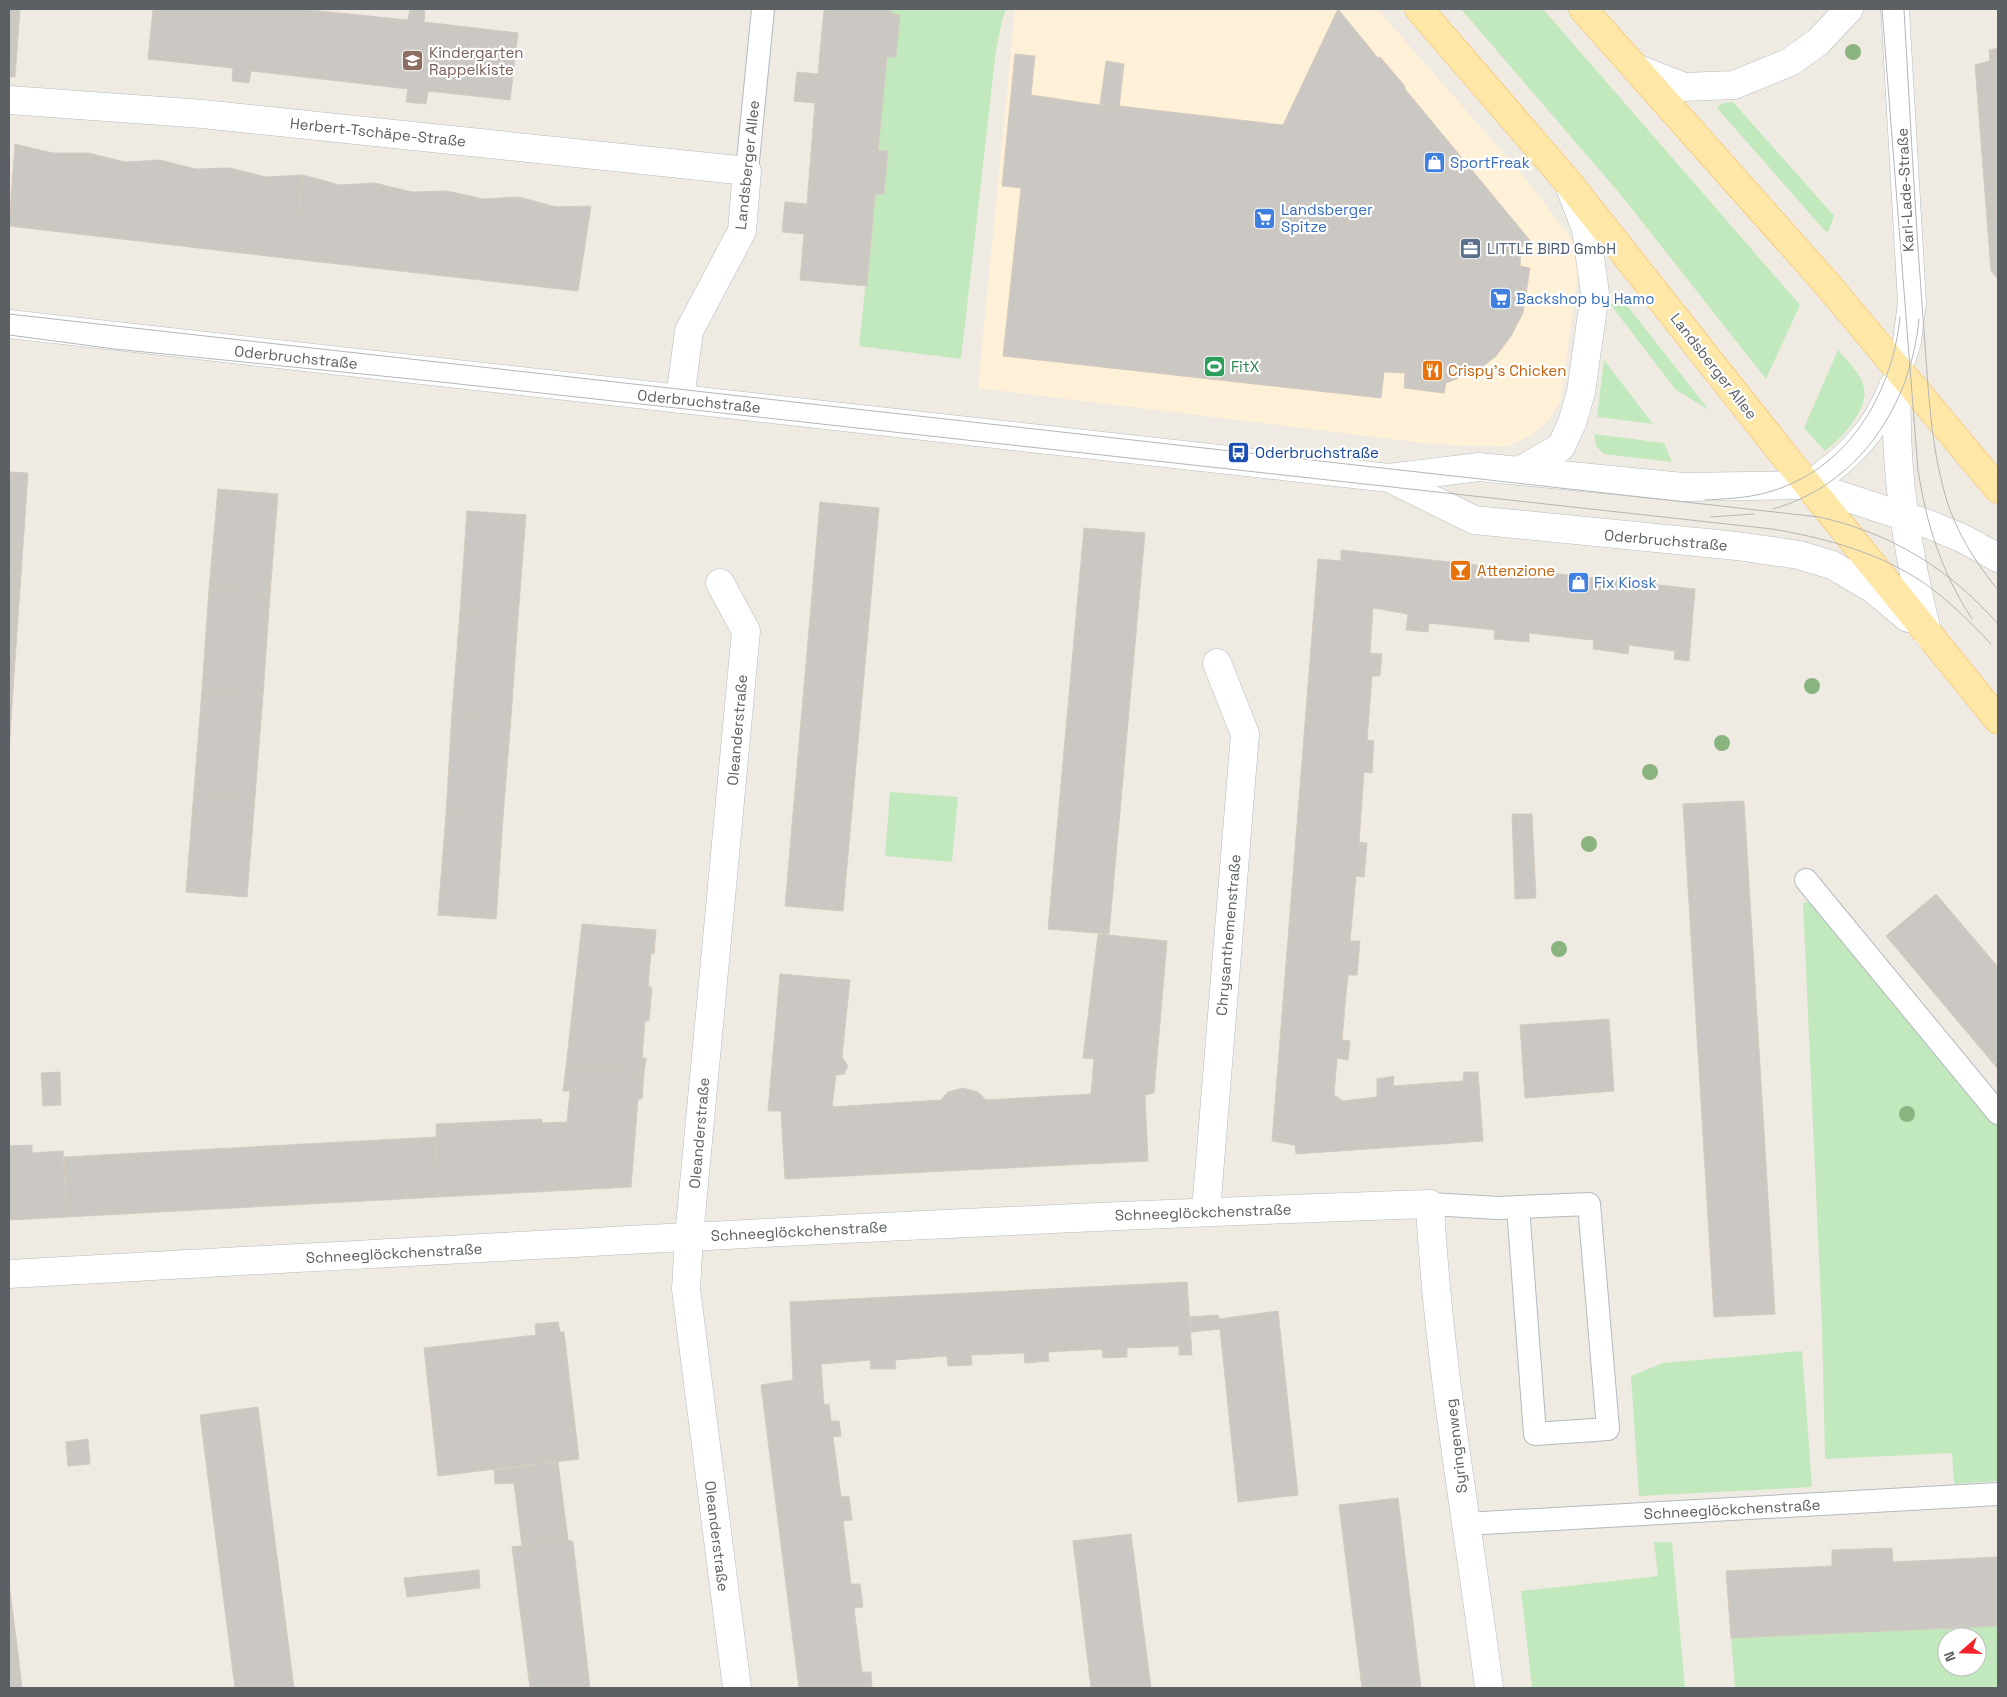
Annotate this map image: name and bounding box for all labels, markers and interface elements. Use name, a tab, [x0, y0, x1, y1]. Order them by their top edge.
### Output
place label: Kindergarten Rappelkiste	[429, 43, 524, 79]
school or university icon: Kindergarten Rappelkiste	[401, 49, 425, 73]
street label: Landsberger Allee	[731, 99, 763, 231]
street label: Herbert-Tschäpe-Straße	[289, 113, 467, 151]
street label: Karl-Lade-Straße	[1892, 127, 1918, 253]
shop icon: SportFreak	[1422, 150, 1446, 174]
place label: SportFreak	[1450, 153, 1530, 172]
place label: Landsberger Spitze	[1281, 200, 1373, 236]
supermarket icon: Landsberger Spitze	[1253, 206, 1277, 230]
office icon: LITTLE BIRD GmbH	[1459, 236, 1483, 260]
place label: LITTLE BIRD GmbH	[1487, 239, 1616, 258]
supermarket icon: Backshop by Hamo	[1488, 286, 1512, 310]
place label: Backshop by Hamo	[1516, 289, 1654, 308]
street label: Landsberger Allee	[1667, 309, 1762, 423]
street label: Oderbruchstraße	[233, 341, 359, 373]
sports icon: FitX	[1203, 354, 1227, 378]
place label: FitX	[1231, 357, 1260, 376]
restaurant icon: Crispy's Chicken	[1420, 358, 1444, 382]
place label: Crispy's Chicken	[1448, 361, 1566, 380]
street label: Oderbruchstraße	[636, 385, 762, 417]
bus stop icon: Oderbruchstraße	[1227, 440, 1251, 464]
place label: Oderbruchstraße	[1255, 443, 1379, 462]
street label: Oderbruchstraße	[1603, 525, 1729, 555]
bar icon: Attenzione	[1449, 558, 1473, 582]
place label: Attenzione	[1477, 561, 1555, 580]
shop icon: Fix Kiosk	[1566, 570, 1590, 594]
place label: Fix Kiosk	[1594, 573, 1657, 592]
street label: Oleanderstraße	[723, 674, 751, 786]
street label: Chrysanthemenstraße	[1211, 853, 1245, 1017]
street label: Oleanderstraße	[685, 1077, 713, 1189]
street label: Schneeglöckchenstraße	[1114, 1199, 1292, 1225]
street label: Schneeglöckchenstraße	[710, 1217, 888, 1245]
street label: Schneeglöckchenstraße	[305, 1239, 483, 1267]
street label: Syringenweg	[1441, 1398, 1471, 1494]
street label: Oleanderstraße	[701, 1480, 733, 1593]
street label: Schneeglöckchenstraße	[1643, 1495, 1821, 1523]
north arrow	[1937, 1627, 1987, 1677]
text: N	[1940, 1649, 1960, 1664]

